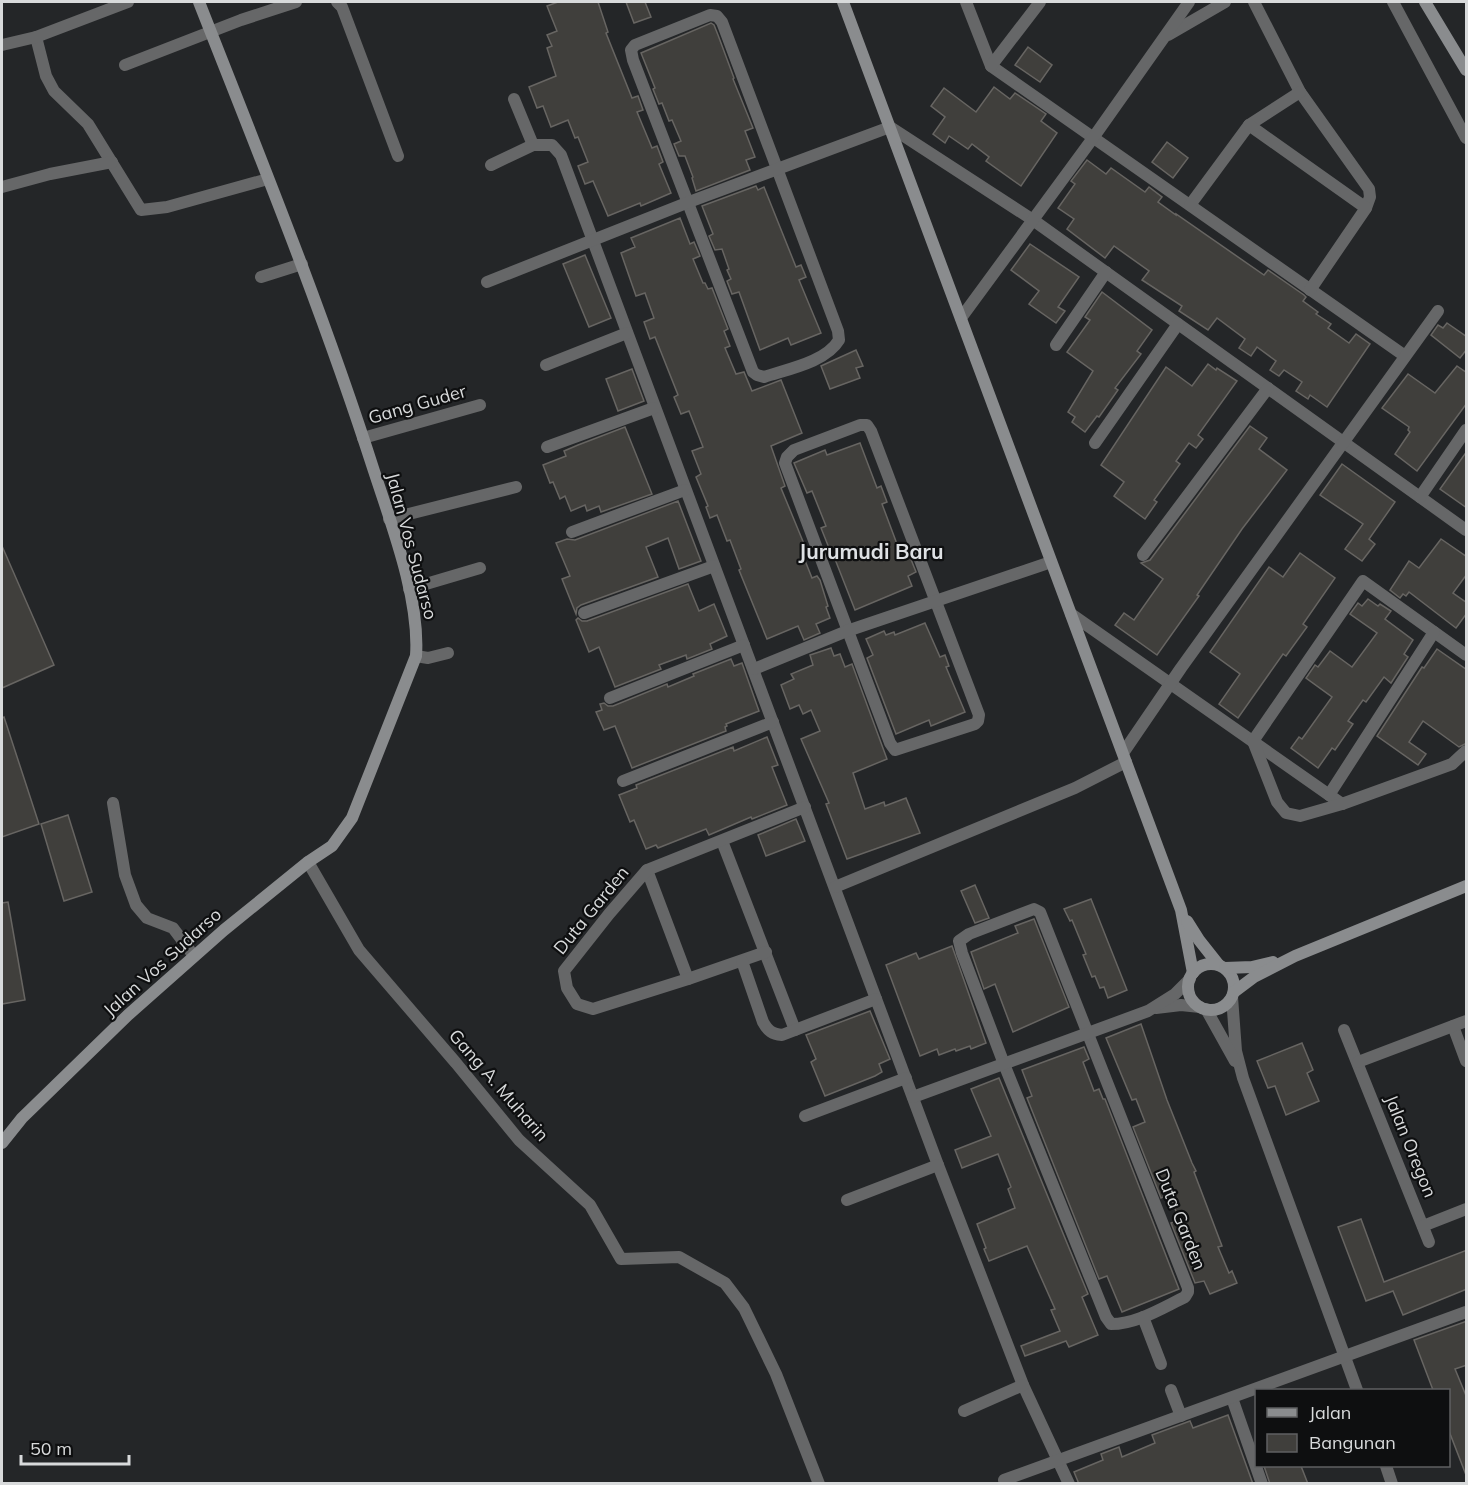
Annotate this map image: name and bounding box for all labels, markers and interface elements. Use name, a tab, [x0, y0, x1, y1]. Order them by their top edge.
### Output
street label: Gang Guder	[365, 379, 469, 429]
street label: Jalan Vos Sudarso	[381, 470, 443, 622]
district label: Jurumudi Baru	[799, 538, 943, 564]
street label: Duta Garden	[548, 861, 634, 959]
street label: Jalan Vos Sudarso	[98, 903, 226, 1021]
street label: Gang A. Muharin	[444, 1024, 554, 1146]
street label: Jalan Oregon	[1380, 1091, 1442, 1201]
street label: Duta Garden	[1150, 1165, 1212, 1273]
legend	[1255, 1389, 1450, 1467]
text: Jalan	[1309, 1401, 1351, 1424]
scale bar	[21, 1428, 129, 1466]
text: Bangunan	[1309, 1431, 1396, 1454]
text: 50 m	[30, 1437, 72, 1460]

